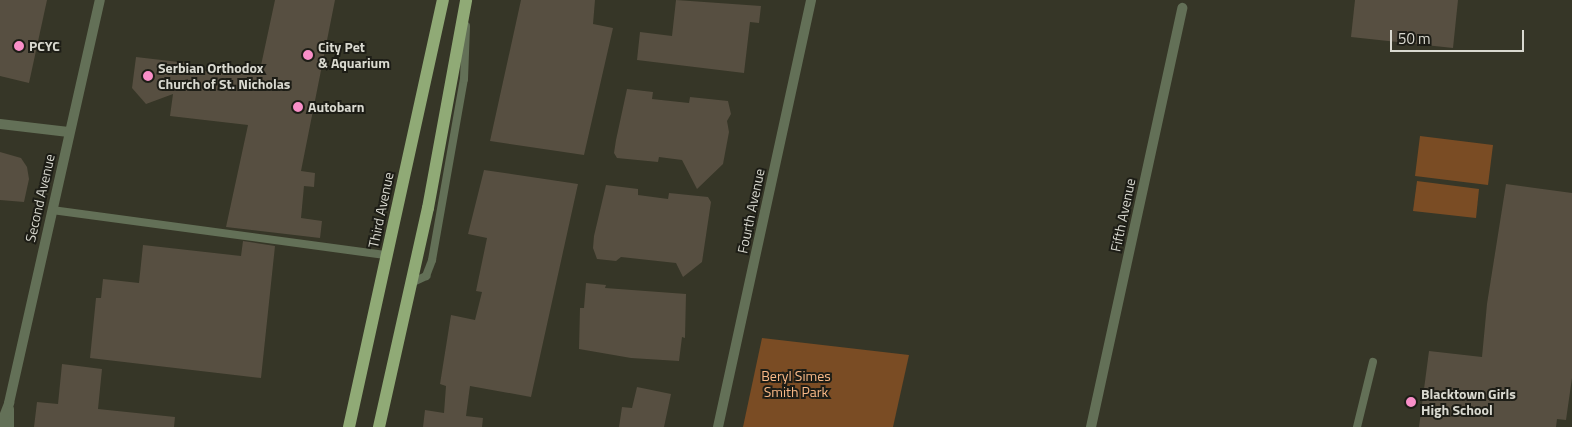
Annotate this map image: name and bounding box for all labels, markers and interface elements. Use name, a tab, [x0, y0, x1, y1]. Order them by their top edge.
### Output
scale bar	[1392, 20, 1526, 52]
text: 50 m	[1398, 27, 1431, 50]
place label: PCYC	[29, 38, 60, 54]
place label: City Pet & Aquarium	[318, 39, 390, 72]
marker: PCYC	[13, 40, 25, 52]
marker: City Pet & Aquarium	[302, 49, 314, 61]
place label: Serbian Orthodox Church of St. Nicholas	[158, 60, 290, 92]
marker: Serbian Orthodox Church of St. Nicholas	[142, 70, 154, 82]
place label: Autobarn	[308, 99, 364, 115]
marker: Autobarn	[292, 101, 304, 113]
street label: Second Avenue	[22, 152, 58, 244]
street label: Fourth Avenue	[734, 167, 768, 255]
street label: Third Avenue	[365, 171, 397, 249]
street label: Fifth Avenue	[1107, 177, 1139, 253]
park label: Beryl Simes Smith Park	[761, 368, 831, 401]
place label: Blacktown Girls High School	[1421, 386, 1516, 418]
marker: Blacktown Girls High School	[1405, 396, 1417, 408]

